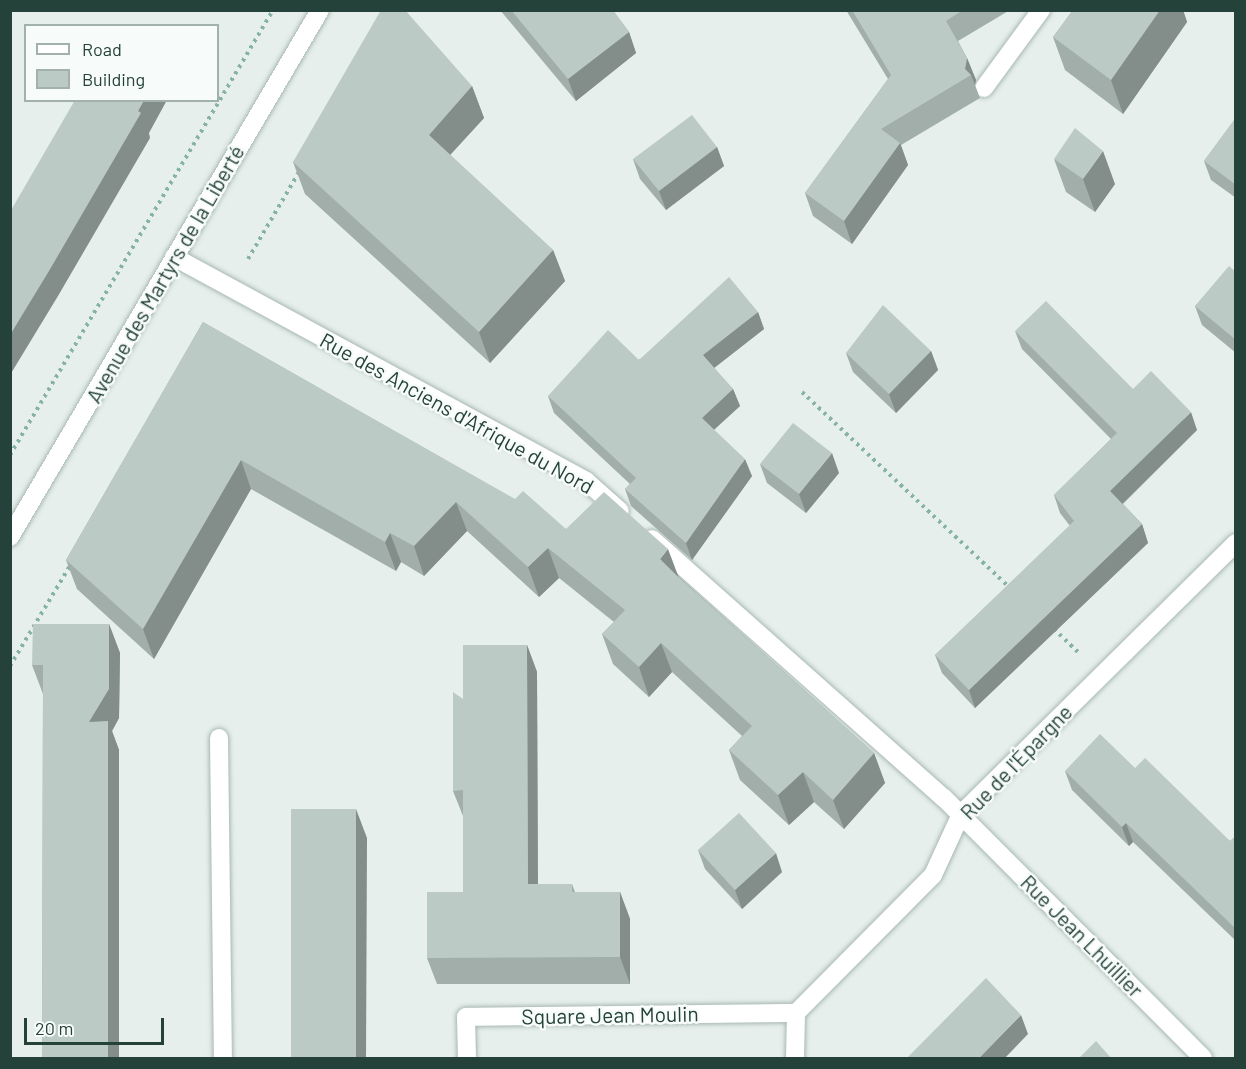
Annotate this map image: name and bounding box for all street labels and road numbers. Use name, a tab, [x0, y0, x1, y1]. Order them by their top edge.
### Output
street label: Avenue des Martyrs de la Liberté	[81, 141, 249, 407]
street label: Rue des Anciens d'Afrique du Nord	[316, 327, 598, 499]
street label: Rue de l'Épargne	[955, 699, 1077, 825]
street label: Rue Jean Lhuillier	[1016, 870, 1148, 1002]
street label: Square Jean Moulin	[521, 1001, 699, 1029]

